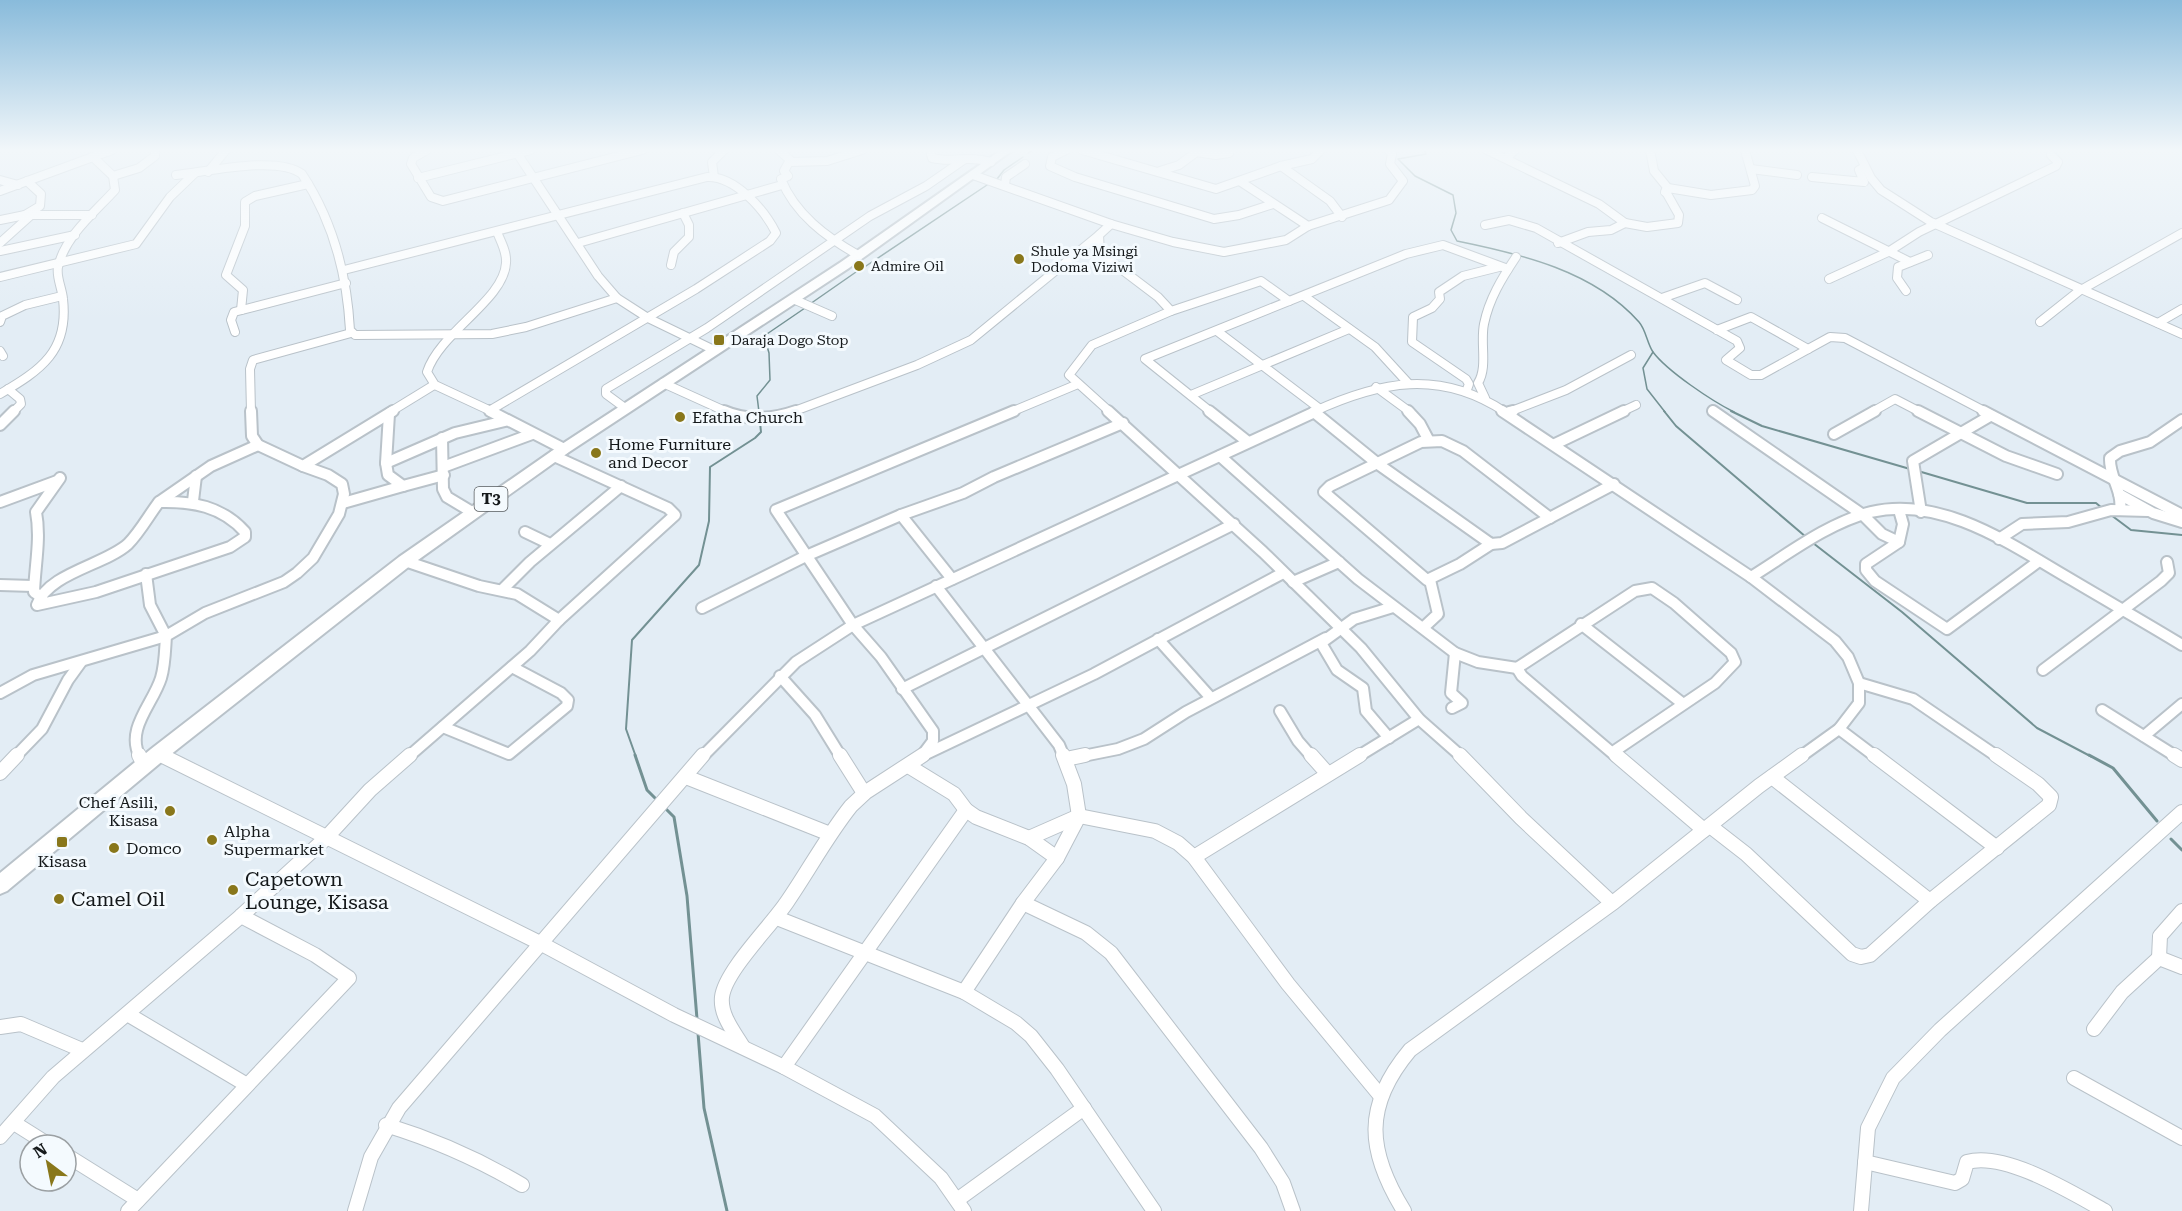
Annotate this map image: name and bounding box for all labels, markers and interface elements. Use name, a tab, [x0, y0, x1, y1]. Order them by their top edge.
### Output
place label: Shule ya Msingi Dodoma Viziwi	[1031, 243, 1138, 275]
marker: Shule ya Msingi Dodoma Viziwi	[1012, 252, 1026, 266]
place label: Admire Oil	[871, 258, 944, 274]
marker: Admire Oil	[852, 259, 866, 273]
place label: Daraja Dogo Stop	[731, 332, 849, 348]
marker: Daraja Dogo Stop	[712, 333, 726, 347]
place label: Efatha Church	[692, 408, 803, 427]
marker: Efatha Church	[673, 410, 687, 424]
place label: Home Furniture and Decor	[608, 435, 731, 472]
marker: Home Furniture and Decor	[589, 446, 603, 460]
road number: T3	[474, 487, 508, 511]
place label: Chef Asili, Kisasa	[79, 793, 158, 830]
marker: Chef Asili, Kisasa	[163, 804, 177, 818]
place label: Alpha Supermarket	[224, 822, 324, 859]
marker: Alpha Supermarket	[205, 833, 219, 847]
marker: Kisasa	[55, 835, 69, 849]
place label: Domco	[126, 839, 182, 858]
marker: Domco	[107, 841, 121, 855]
place label: Kisasa	[37, 852, 87, 871]
place label: Capetown Lounge, Kisasa	[245, 867, 389, 914]
marker: Capetown Lounge, Kisasa	[226, 883, 240, 897]
place label: Camel Oil	[71, 887, 165, 911]
marker: Camel Oil	[52, 892, 66, 906]
north arrow	[18, 1133, 78, 1193]
text: N	[30, 1139, 51, 1162]

